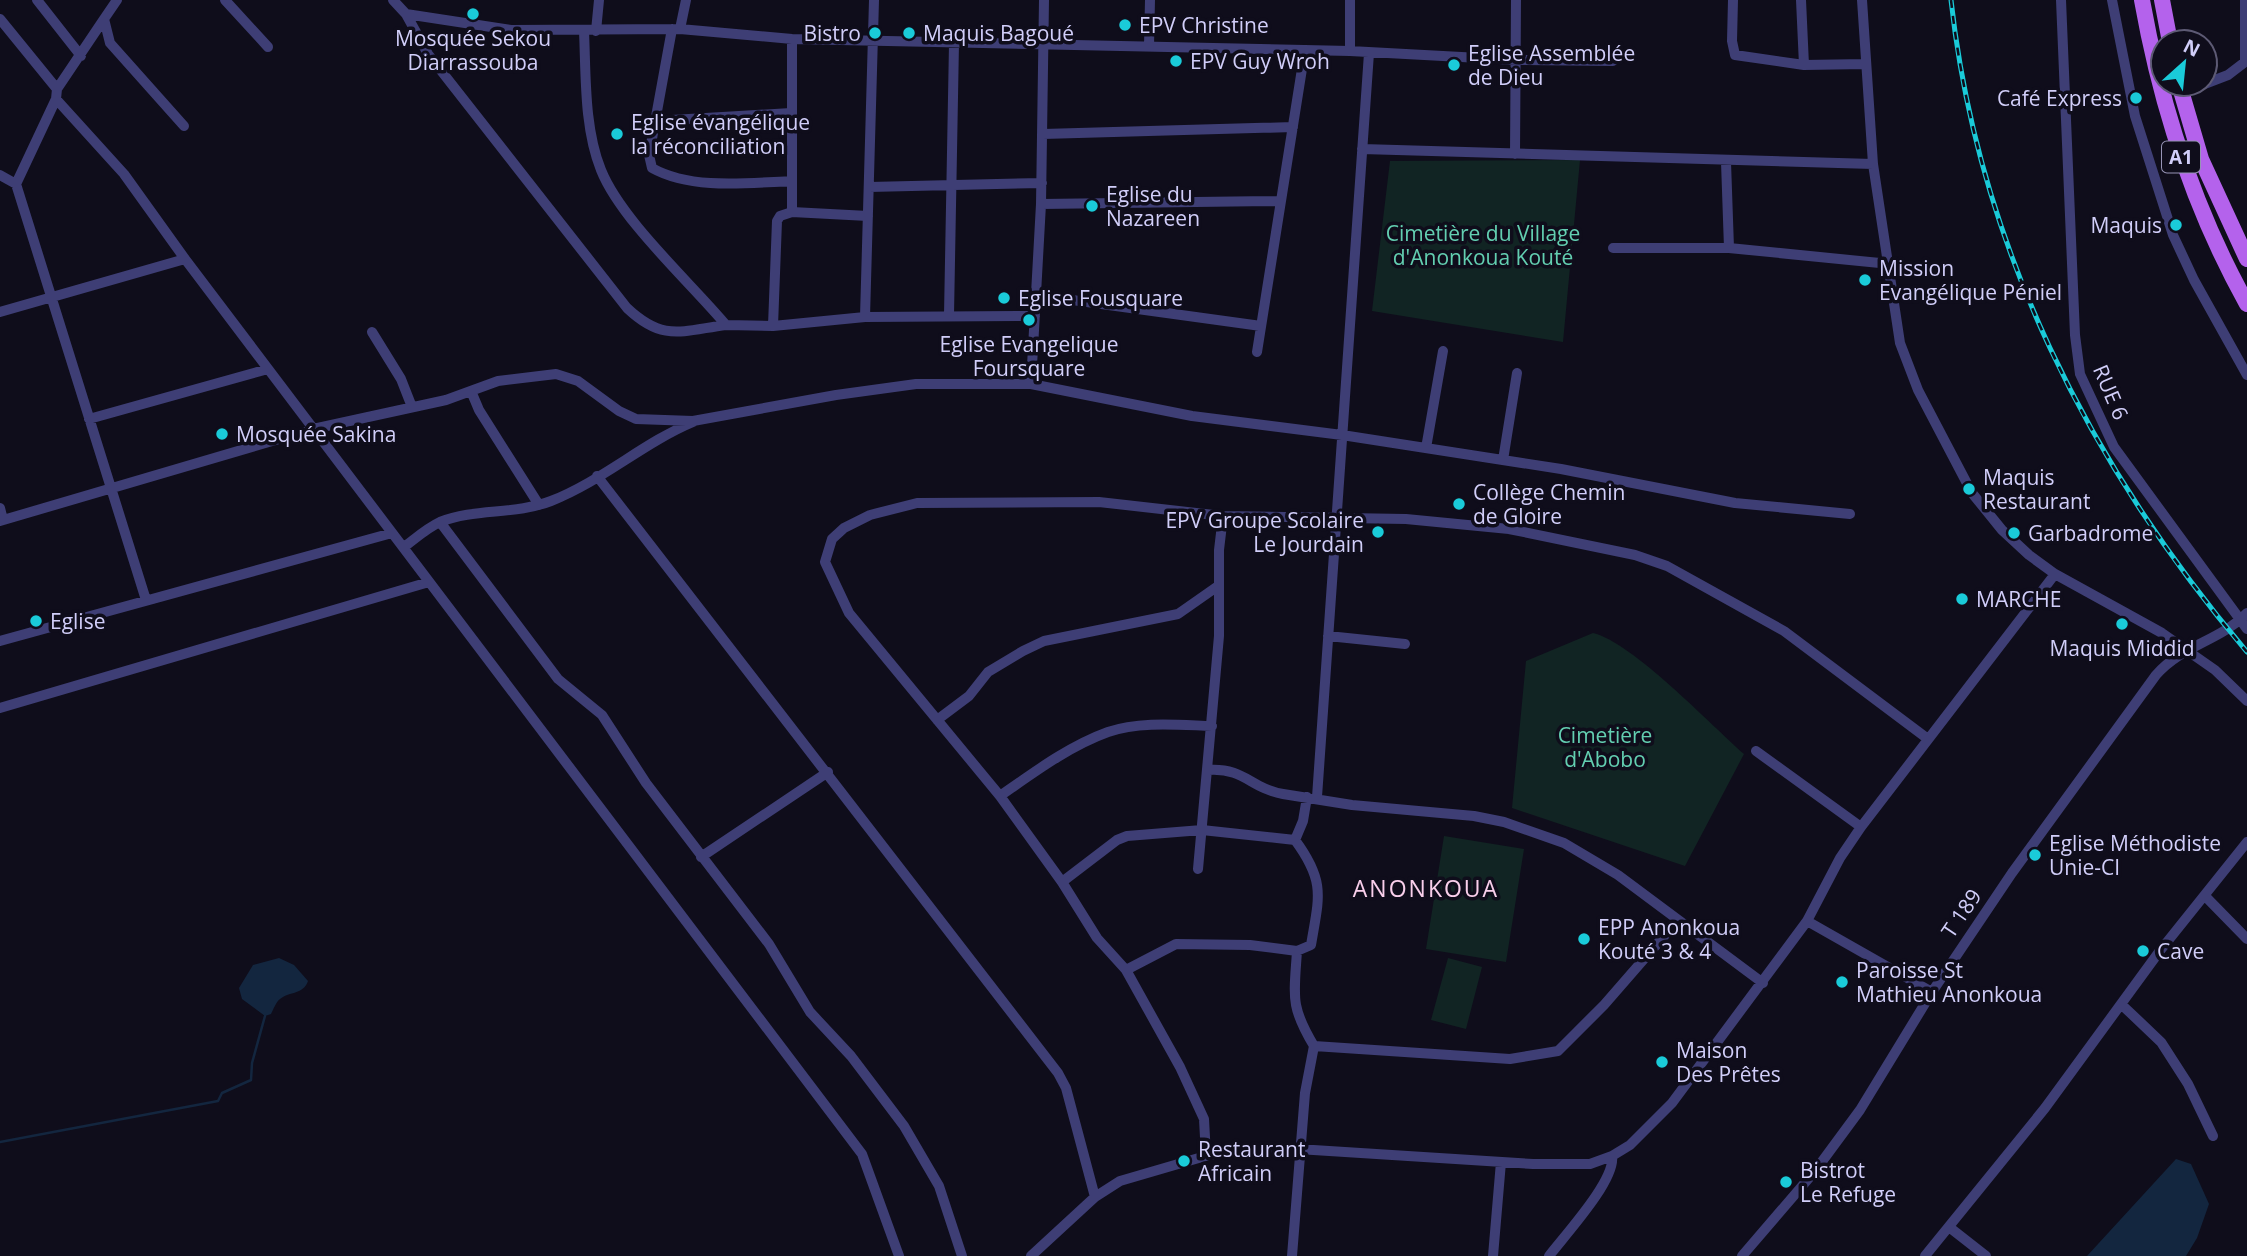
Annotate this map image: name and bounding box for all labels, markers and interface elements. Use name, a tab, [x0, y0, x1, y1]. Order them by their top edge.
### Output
marker: Mosquée Sekou Diarrassouba	[465, 6, 481, 22]
place label: EPV Christine	[1139, 11, 1269, 39]
marker: EPV Christine	[1117, 17, 1133, 33]
place label: Bistro	[803, 19, 861, 47]
place label: Maquis Bagoué	[923, 19, 1074, 47]
place label: Mosquée Sekou Diarrassouba	[395, 24, 551, 76]
marker: Bistro	[867, 25, 883, 41]
marker: Maquis Bagoué	[901, 25, 917, 41]
north arrow	[2149, 28, 2219, 98]
text: N	[2179, 33, 2205, 63]
place label: Eglise Assemblée de Dieu	[1468, 39, 1635, 91]
place label: EPV Guy Wroh	[1190, 47, 1330, 75]
marker: EPV Guy Wroh	[1168, 53, 1184, 69]
marker: Eglise Assemblée de Dieu	[1446, 57, 1462, 73]
place label: Café Express	[1997, 84, 2122, 112]
marker: Café Express	[2128, 90, 2144, 106]
place label: Eglise évangélique la réconciliation	[631, 108, 810, 160]
marker: Eglise évangélique la réconciliation	[609, 126, 625, 142]
road number: A1	[2162, 141, 2200, 172]
place label: Eglise du Nazareen	[1106, 180, 1200, 232]
marker: Eglise du Nazareen	[1084, 198, 1100, 214]
place label: Maquis	[2090, 211, 2162, 239]
marker: Maquis	[2168, 217, 2184, 233]
park label: Cimetière du Village d'Anonkoua Kouté	[1386, 219, 1580, 271]
place label: Mission Evangélique Péniel	[1879, 254, 2062, 306]
marker: Mission Evangélique Péniel	[1857, 272, 1873, 288]
place label: Eglise Fousquare	[1018, 284, 1183, 312]
marker: Eglise Fousquare	[996, 290, 1012, 306]
marker: Eglise Evangelique Foursquare	[1021, 312, 1037, 328]
place label: Eglise Evangelique Foursquare	[940, 330, 1118, 382]
street label: RUE 6	[2087, 360, 2135, 424]
place label: Mosquée Sakina	[236, 420, 396, 448]
marker: Mosquée Sakina	[214, 426, 230, 442]
place label: Maquis Restaurant	[1983, 463, 2090, 515]
place label: Collège Chemin de Gloire	[1473, 478, 1625, 530]
marker: Maquis Restaurant	[1961, 481, 1977, 497]
marker: Collège Chemin de Gloire	[1451, 496, 1467, 512]
place label: EPV Groupe Scolaire Le Jourdain	[1165, 506, 1364, 558]
place label: Garbadrome	[2028, 519, 2153, 547]
marker: EPV Groupe Scolaire Le Jourdain	[1370, 524, 1386, 540]
marker: Garbadrome	[2006, 525, 2022, 541]
place label: MARCHE	[1976, 585, 2062, 613]
marker: MARCHE	[1954, 591, 1970, 607]
place label: Eglise	[50, 607, 105, 635]
marker: Eglise	[28, 613, 44, 629]
marker: Maquis Middid	[2114, 616, 2130, 632]
place label: Maquis Middid	[2049, 634, 2195, 662]
park label: Cimetière d'Abobo	[1558, 721, 1652, 773]
place label: Eglise Méthodiste Unie-CI	[2049, 829, 2221, 881]
marker: Eglise Méthodiste Unie-CI	[2027, 847, 2043, 863]
district label: ANONKOUA	[1353, 872, 1499, 904]
street label: T 189	[1935, 883, 1987, 943]
place label: EPP Anonkoua Kouté 3 & 4	[1598, 913, 1740, 965]
marker: EPP Anonkoua Kouté 3 & 4	[1576, 931, 1592, 947]
place label: Cave	[2157, 937, 2204, 965]
marker: Cave	[2135, 943, 2151, 959]
place label: Paroisse St Mathieu Anonkoua	[1856, 956, 2042, 1008]
marker: Paroisse St Mathieu Anonkoua	[1834, 974, 1850, 990]
place label: Maison Des Prêtes	[1676, 1036, 1781, 1088]
marker: Maison Des Prêtes	[1654, 1054, 1670, 1070]
place label: Restaurant Africain	[1198, 1135, 1305, 1187]
marker: Restaurant Africain	[1176, 1153, 1192, 1169]
place label: Bistrot Le Refuge	[1800, 1156, 1896, 1208]
marker: Bistrot Le Refuge	[1778, 1174, 1794, 1190]

